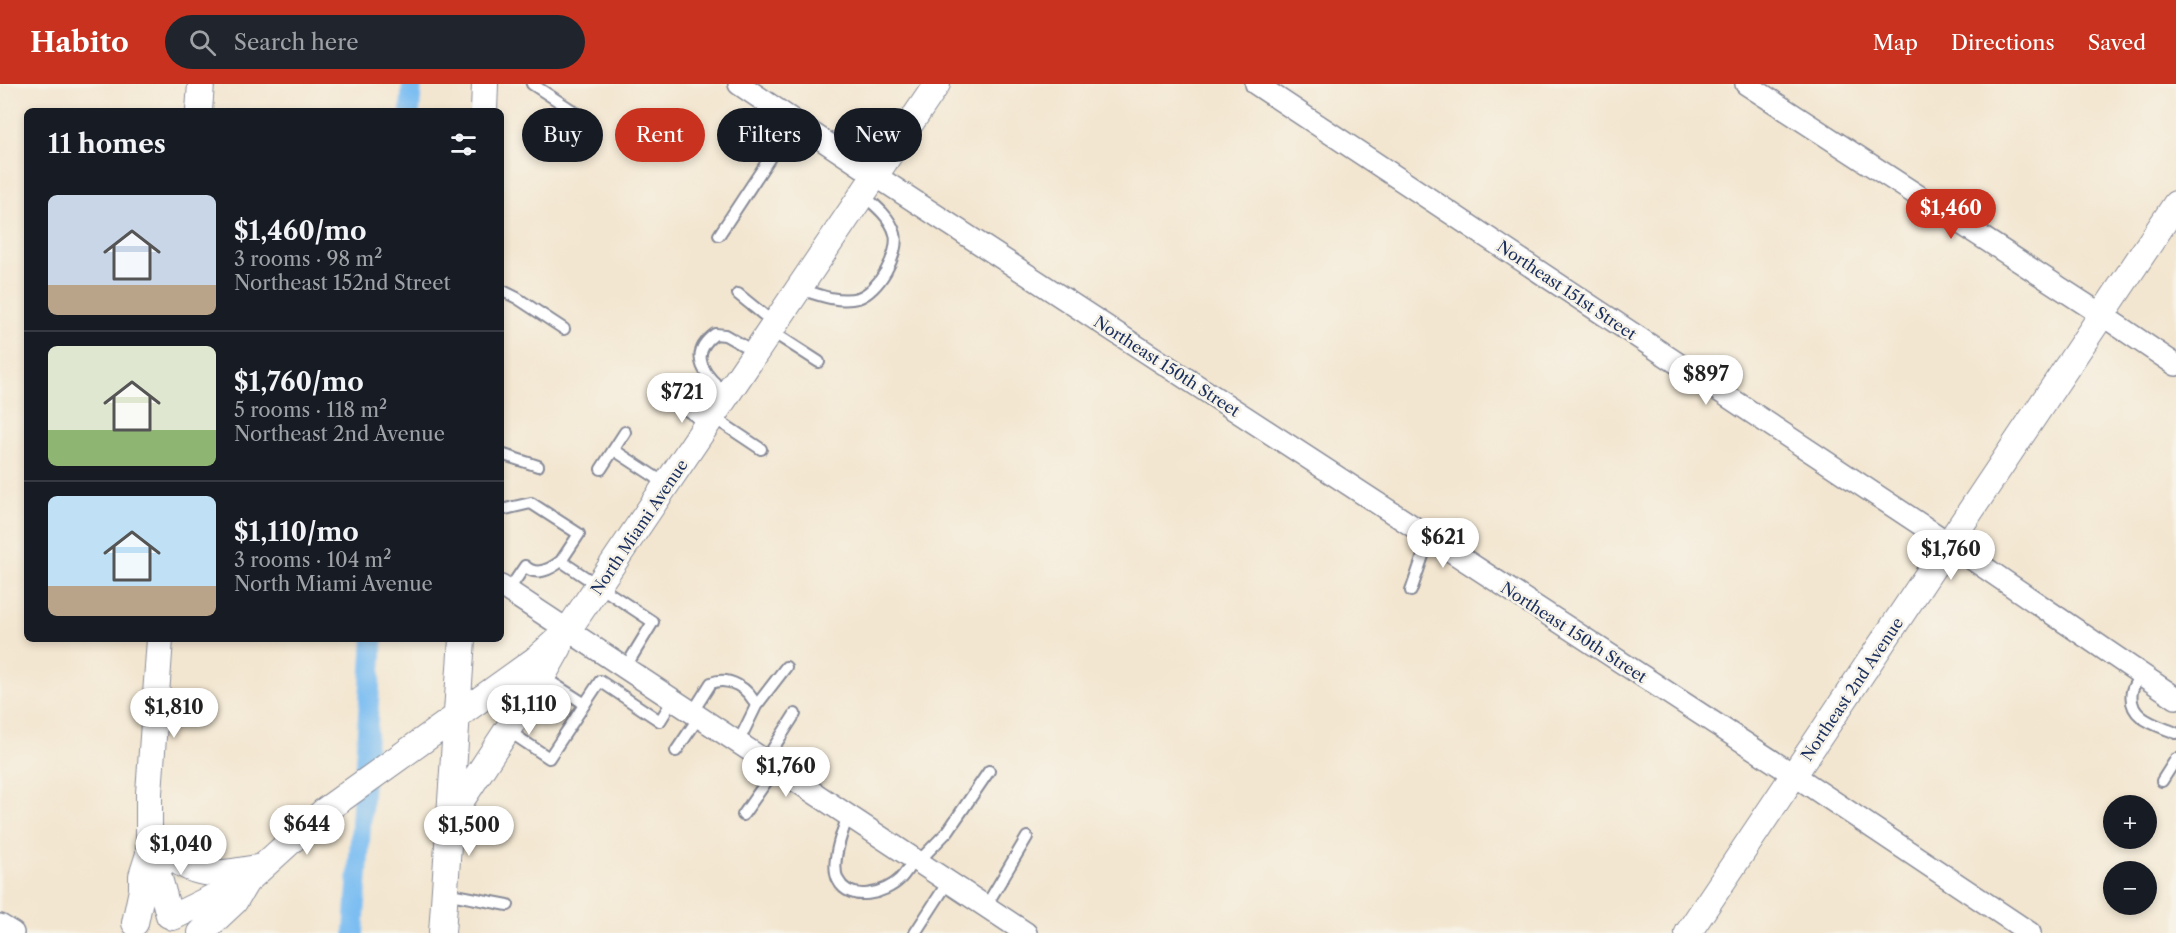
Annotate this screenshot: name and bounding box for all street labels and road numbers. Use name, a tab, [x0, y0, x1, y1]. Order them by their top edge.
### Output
street label: Northeast 151st Street	[1494, 236, 1641, 344]
street label: Northeast 150th Street	[1090, 311, 1244, 421]
street label: North Miami Avenue	[586, 455, 692, 599]
street label: Northeast 150th Street	[1497, 577, 1651, 687]
street label: Northeast 2nd Avenue	[1797, 613, 1907, 765]

